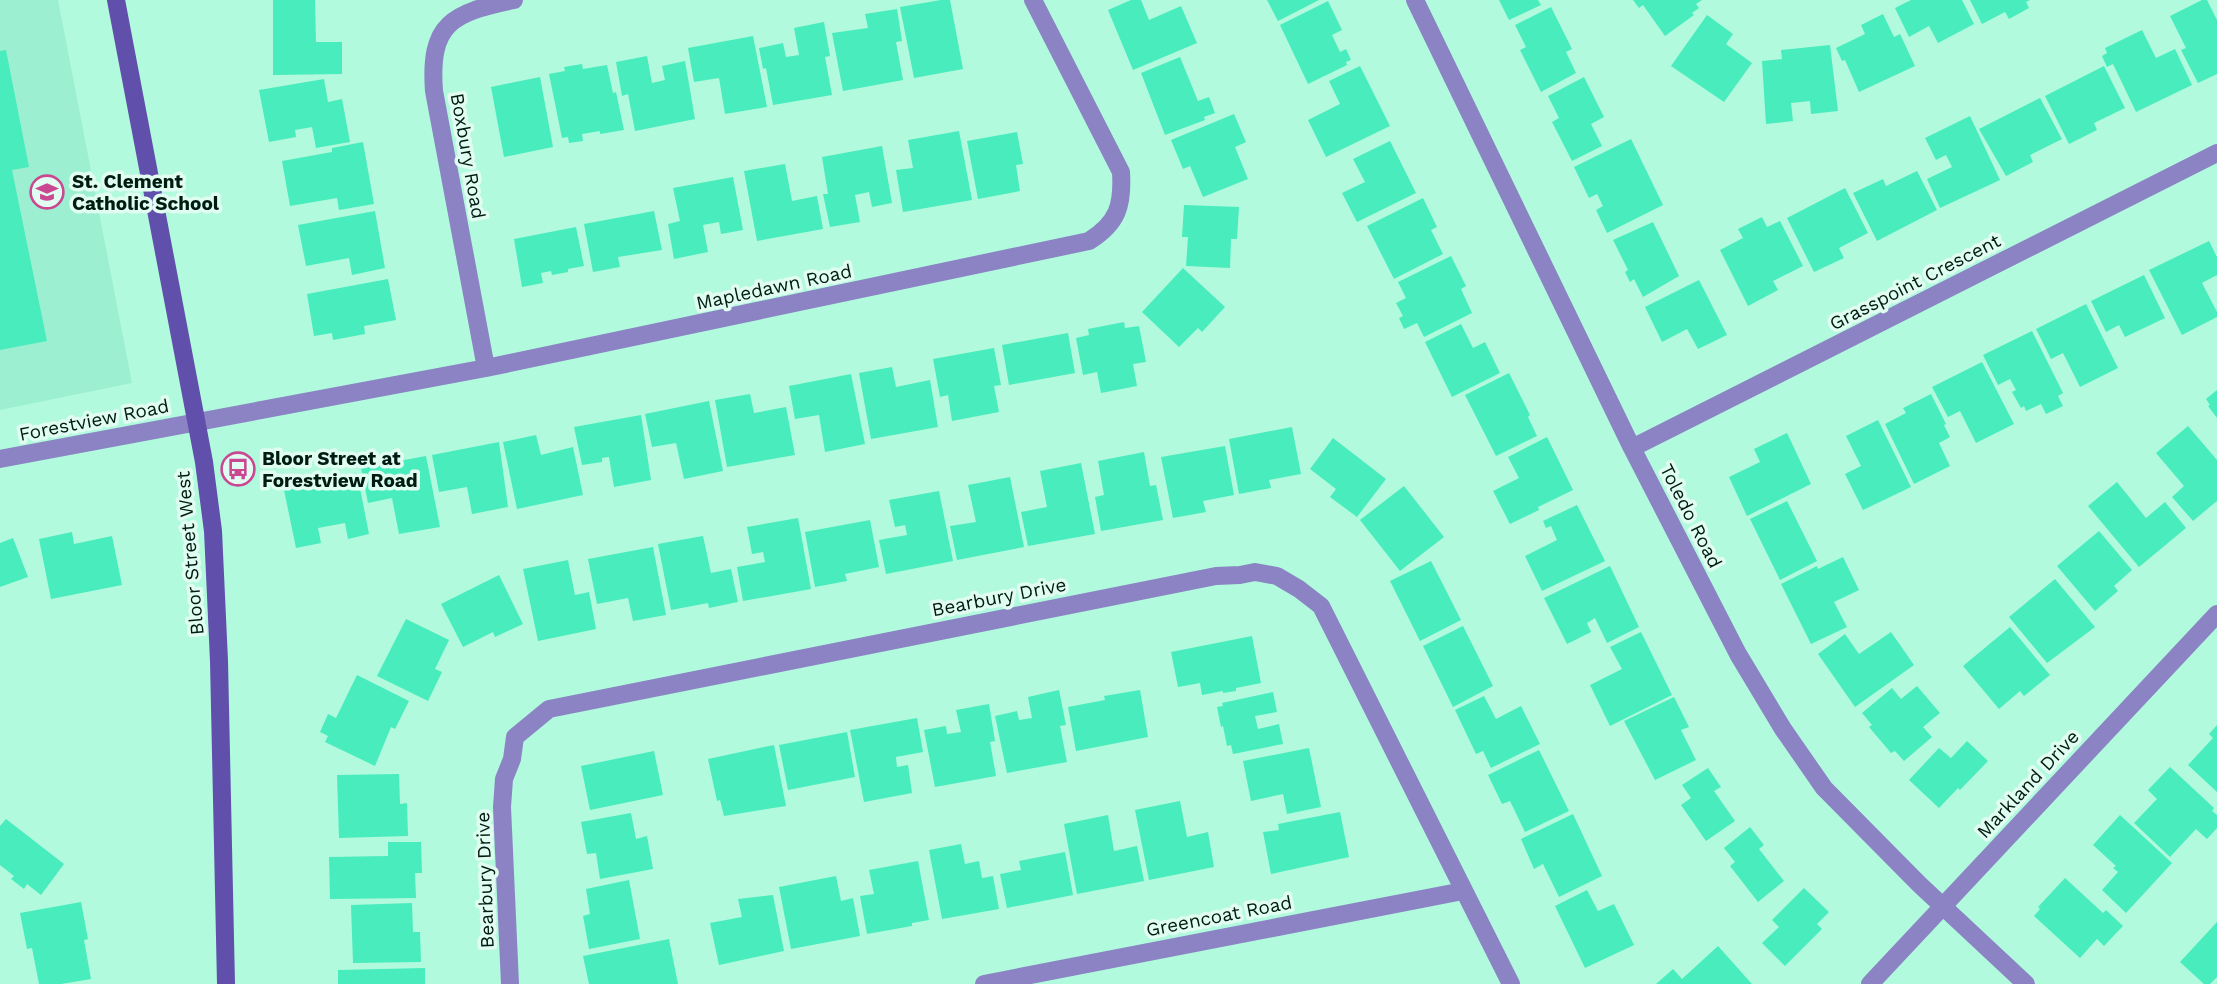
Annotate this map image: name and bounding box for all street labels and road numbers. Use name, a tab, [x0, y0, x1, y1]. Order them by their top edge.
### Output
street label: Boxbury Road	[446, 91, 490, 221]
street label: Grasspoint Crescent	[1826, 229, 2005, 335]
street label: Mapledawn Road	[694, 259, 854, 315]
street label: Forestview Road	[17, 394, 171, 446]
street label: Toledo Road	[1655, 460, 1727, 572]
street label: Bloor Street West	[171, 470, 209, 636]
street label: Bearbury Drive	[930, 573, 1068, 621]
street label: Markland Drive	[1972, 725, 2084, 843]
street label: Bearbury Drive	[471, 811, 499, 949]
street label: Greencoat Road	[1144, 891, 1294, 941]

